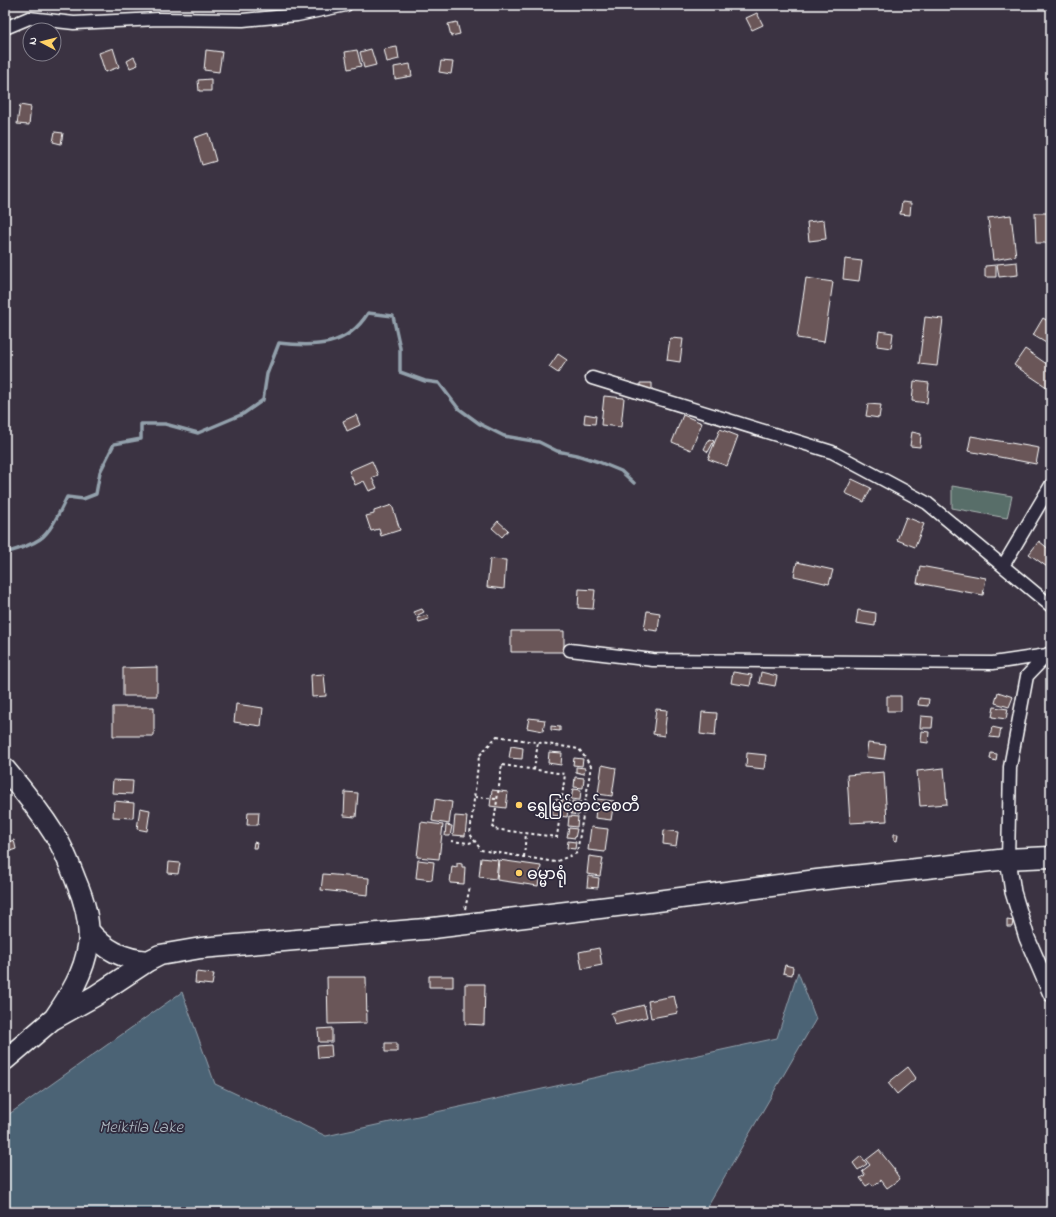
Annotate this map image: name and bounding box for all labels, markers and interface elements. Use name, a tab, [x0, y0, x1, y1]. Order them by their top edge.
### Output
north arrow	[22, 22, 62, 62]
text: N	[25, 36, 41, 46]
place label: ရွှေမြင်တင်စေတီ	[527, 794, 640, 819]
marker: ရွှေမြင်တင်စေတီ	[514, 800, 524, 810]
place label: ဓမ္မာရုံ	[527, 863, 567, 888]
marker: ဓမ္မာရုံ	[514, 868, 524, 878]
water label: Meiktila Lake	[99, 1115, 184, 1140]

